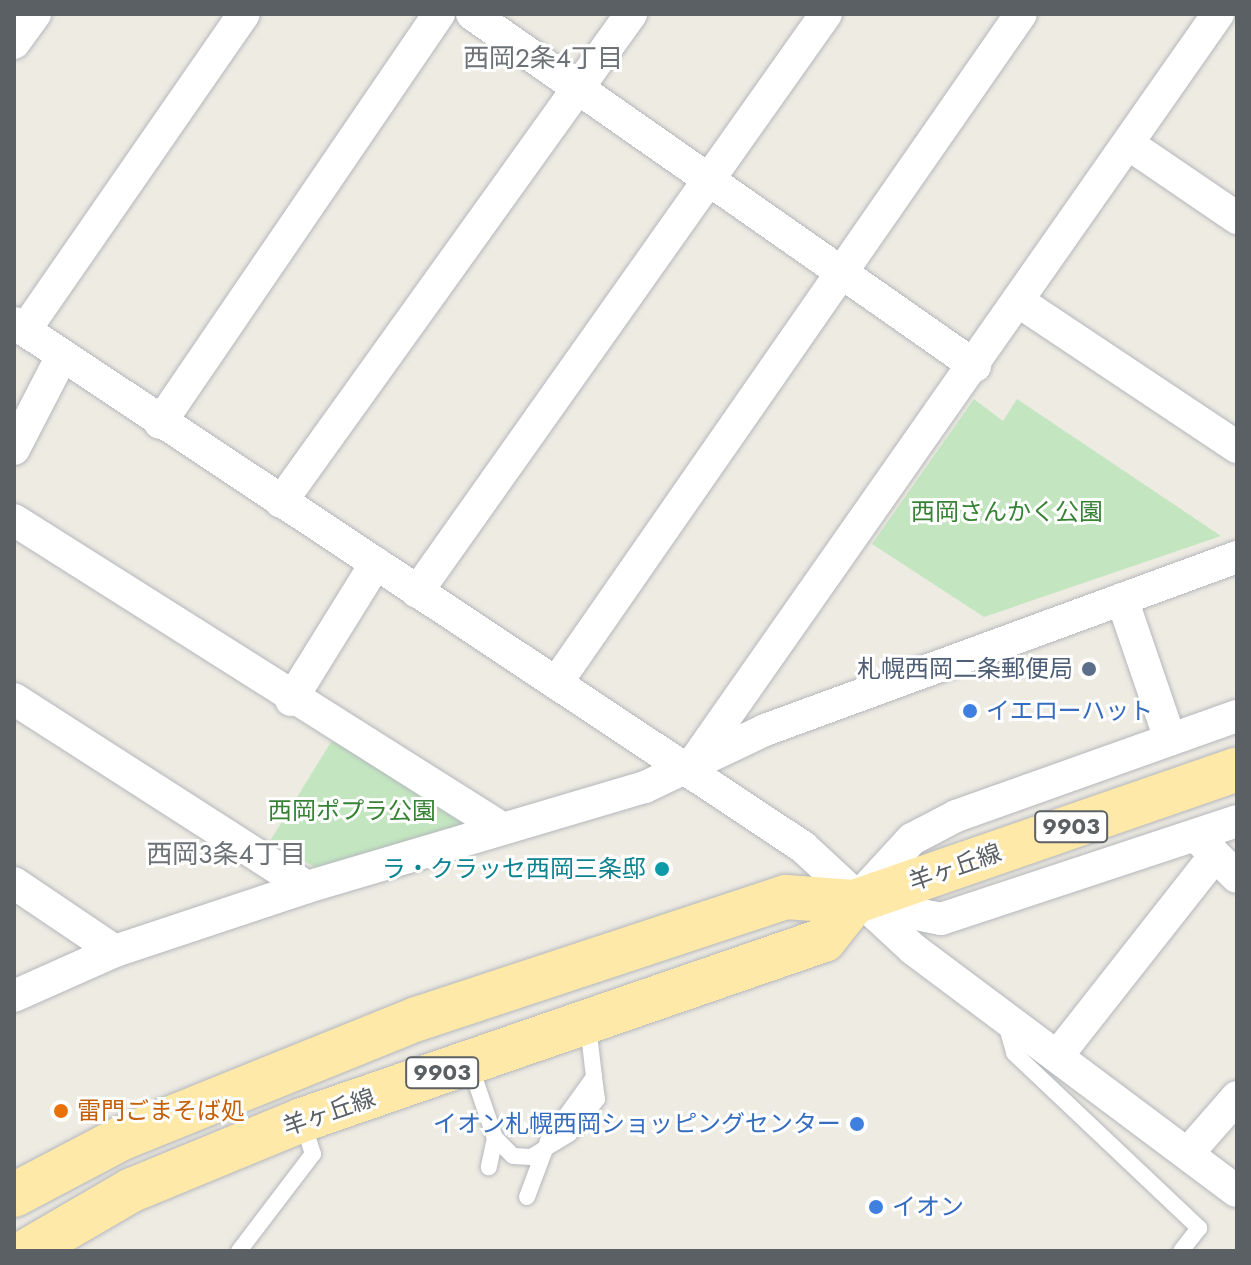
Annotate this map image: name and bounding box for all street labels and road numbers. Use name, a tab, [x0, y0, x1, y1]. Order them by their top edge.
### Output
road number: 9903	[1033, 809, 1109, 845]
street label: 羊ヶ丘線	[905, 838, 1005, 896]
road number: 9903	[404, 1055, 480, 1091]
street label: 羊ヶ丘線	[279, 1083, 379, 1141]

